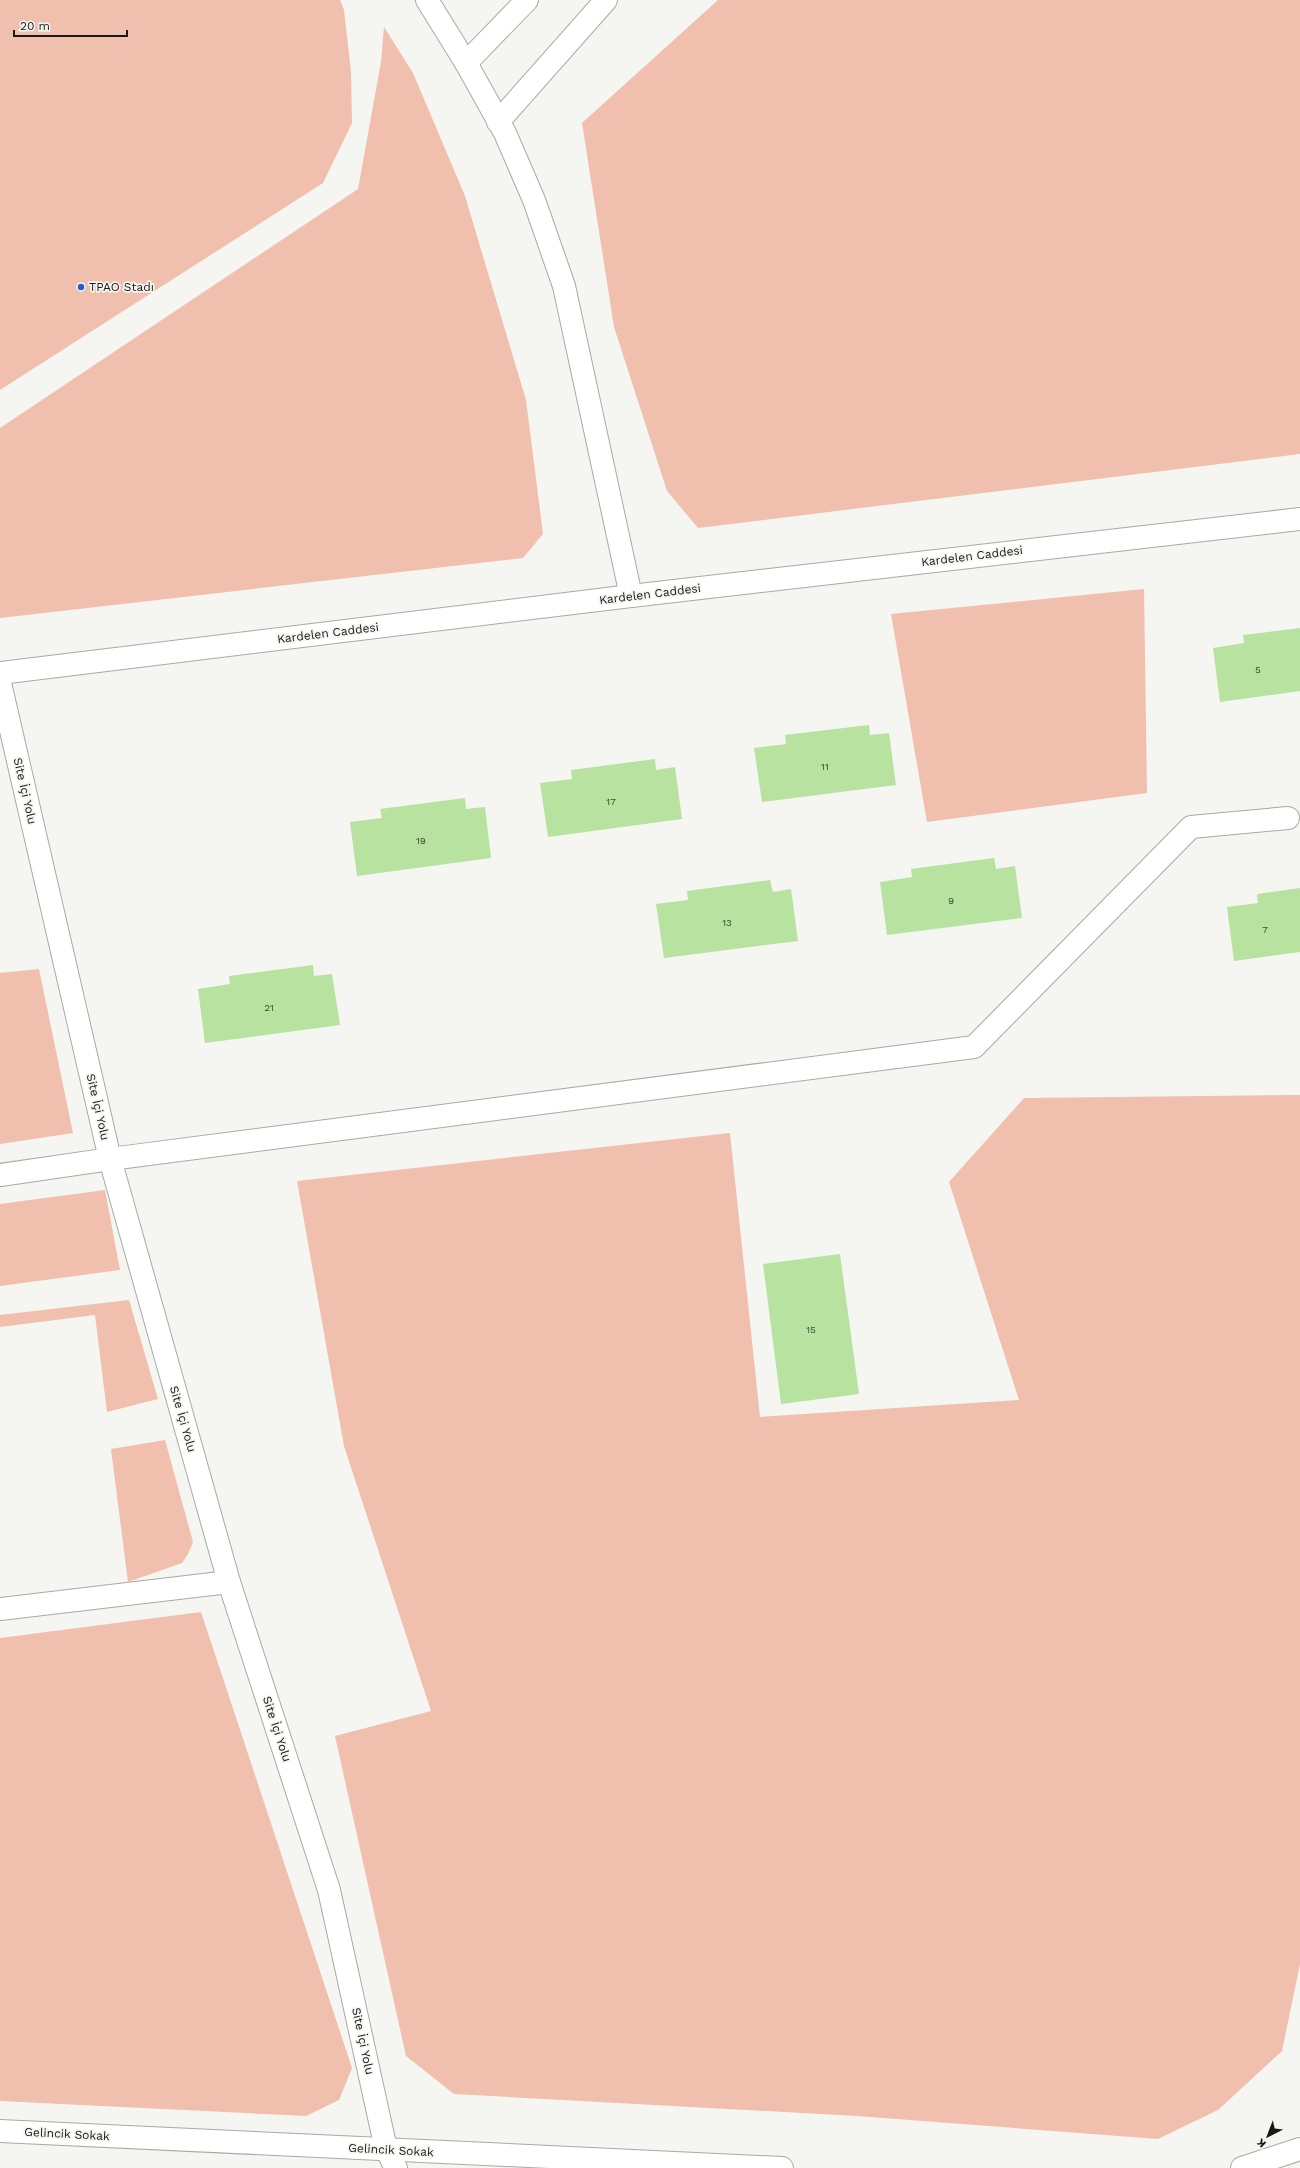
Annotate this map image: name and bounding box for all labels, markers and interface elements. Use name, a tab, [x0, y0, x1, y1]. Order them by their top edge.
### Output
scale bar	[14, 12, 127, 38]
text: 20 m	[20, 19, 50, 33]
place label: TPAO Stadı	[89, 280, 154, 294]
marker: TPAO Stadı	[76, 282, 86, 292]
street label: Kardelen Caddesi	[920, 543, 1024, 569]
street label: Kardelen Caddesi	[598, 581, 702, 607]
street label: Kardelen Caddesi	[276, 620, 380, 646]
house number: 5	[1255, 664, 1261, 675]
street label: Site İçi Yolu	[11, 756, 39, 826]
house number: 11	[821, 761, 829, 772]
house number: 17	[606, 796, 616, 807]
house number: 19	[416, 835, 426, 846]
house number: 9	[948, 895, 954, 906]
house number: 13	[722, 917, 732, 928]
house number: 7	[1262, 924, 1268, 935]
house number: 21	[264, 1002, 274, 1013]
street label: Site İçi Yolu	[84, 1072, 112, 1142]
house number: 15	[806, 1324, 816, 1335]
street label: Site İçi Yolu	[167, 1384, 199, 1454]
street label: Site İçi Yolu	[260, 1694, 294, 1764]
street label: Site İçi Yolu	[349, 2006, 377, 2076]
north arrow	[1248, 2116, 1288, 2156]
street label: Gelincik Sokak	[24, 2125, 110, 2143]
text: K	[1254, 2135, 1269, 2150]
street label: Gelincik Sokak	[348, 2141, 434, 2159]

